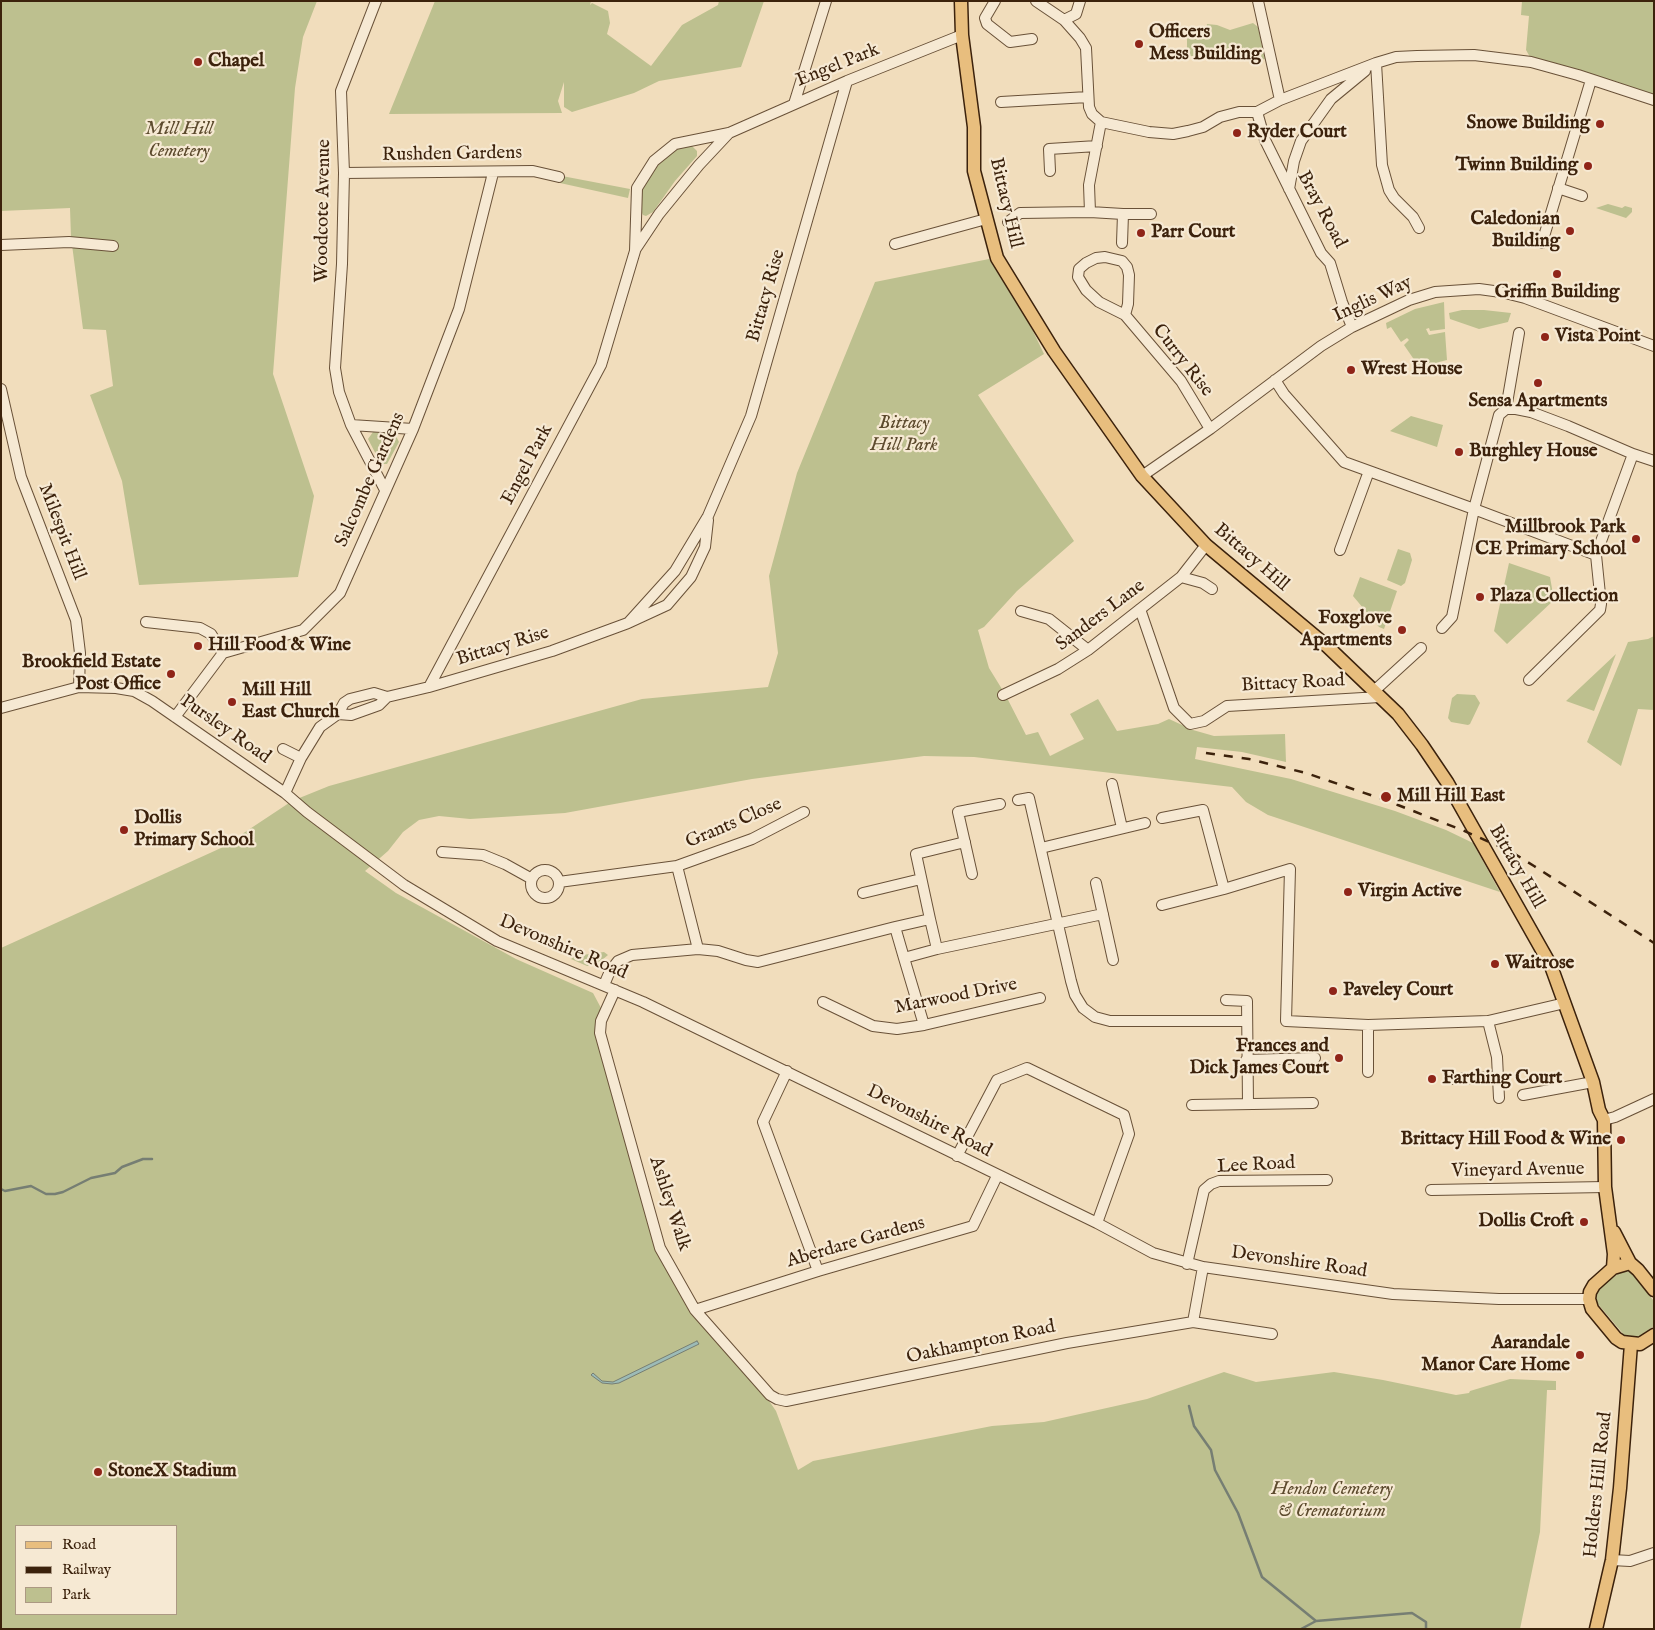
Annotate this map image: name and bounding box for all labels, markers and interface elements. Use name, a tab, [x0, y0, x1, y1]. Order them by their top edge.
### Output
place label: Officers Mess Building	[1149, 22, 1261, 66]
marker: Officers Mess Building	[1133, 38, 1145, 50]
street label: Engel Park	[793, 39, 883, 93]
place label: Chapel	[208, 51, 264, 73]
marker: Chapel	[192, 56, 204, 68]
place label: Snowe Building	[1467, 113, 1590, 135]
marker: Snowe Building	[1594, 118, 1606, 130]
park label: Mill Hill Cemetery	[145, 119, 213, 163]
place label: Ryder Court	[1247, 122, 1347, 144]
marker: Ryder Court	[1231, 127, 1243, 139]
street label: Woodcote Avenue	[311, 139, 337, 283]
street label: Rushden Gardens	[382, 142, 522, 168]
street label: Bittacy Hill	[984, 155, 1026, 251]
place label: Twinn Building	[1455, 155, 1578, 177]
marker: Twinn Building	[1582, 160, 1594, 172]
street label: Bray Road	[1291, 168, 1351, 252]
place label: Caledonian Building	[1471, 209, 1560, 253]
place label: Parr Court	[1151, 222, 1235, 244]
marker: Caledonian Building	[1564, 225, 1576, 237]
marker: Parr Court	[1135, 227, 1147, 239]
street label: Bittacy Rise	[743, 247, 791, 345]
marker: Griffin Building	[1551, 268, 1563, 280]
street label: Inglis Way	[1330, 272, 1416, 328]
place label: Griffin Building	[1495, 282, 1619, 304]
street label: Curry Rise	[1147, 320, 1217, 402]
place label: Vista Point	[1555, 326, 1641, 348]
marker: Vista Point	[1539, 331, 1551, 343]
place label: Wrest House	[1361, 359, 1463, 381]
marker: Wrest House	[1345, 364, 1357, 376]
marker: Sensa Apartments	[1532, 377, 1544, 389]
place label: Sensa Apartments	[1468, 391, 1608, 413]
street label: Salcombe Gardens	[331, 409, 411, 551]
park label: Bittacy Hill Park	[870, 413, 938, 457]
street label: Engel Park	[497, 421, 559, 509]
place label: Burghley House	[1469, 441, 1598, 463]
marker: Burghley House	[1453, 446, 1465, 458]
street label: Milespit Hill	[32, 481, 90, 583]
place label: Millbrook Park CE Primary School	[1475, 517, 1626, 561]
street label: Bittacy Hill	[1209, 519, 1293, 597]
marker: Millbrook Park CE Primary School	[1630, 533, 1642, 545]
street label: Sanders Lane	[1052, 575, 1150, 657]
place label: Plaza Collection	[1490, 586, 1618, 608]
marker: Plaza Collection	[1474, 591, 1486, 603]
place label: Foxglove Apartments	[1301, 608, 1392, 652]
street label: Bittacy Rise	[454, 622, 552, 672]
marker: Foxglove Apartments	[1396, 624, 1408, 636]
place label: Hill Food & Wine	[208, 635, 351, 657]
marker: Hill Food & Wine	[192, 640, 204, 652]
place label: Brookfield Estate Post Office	[22, 652, 161, 696]
marker: Brookfield Estate Post Office	[165, 668, 177, 680]
street label: Bittacy Road	[1241, 670, 1345, 698]
place label: Mill Hill East Church	[242, 680, 339, 724]
street label: Pursley Road	[176, 691, 274, 769]
marker: Mill Hill East Church	[226, 696, 238, 708]
place label: Mill Hill East	[1397, 786, 1505, 808]
marker: Mill Hill East	[1379, 790, 1393, 804]
street label: Grants Close	[683, 794, 785, 854]
place label: Dollis Primary School	[134, 808, 254, 852]
street label: Bittacy Hill	[1483, 821, 1549, 913]
marker: Dollis Primary School	[118, 824, 130, 836]
place label: Virgin Active	[1358, 881, 1462, 903]
marker: Virgin Active	[1342, 886, 1354, 898]
street label: Devonshire Road	[495, 911, 631, 985]
place label: Waitrose	[1505, 953, 1574, 975]
marker: Waitrose	[1489, 958, 1501, 970]
street label: Marwood Drive	[893, 974, 1019, 1020]
place label: Paveley Court	[1343, 980, 1453, 1002]
marker: Paveley Court	[1327, 985, 1339, 997]
place label: Frances and Dick James Court	[1190, 1036, 1329, 1080]
marker: Frances and Dick James Court	[1333, 1052, 1345, 1064]
place label: Farthing Court	[1442, 1068, 1562, 1090]
marker: Farthing Court	[1426, 1073, 1438, 1085]
street label: Devonshire Road	[863, 1081, 995, 1163]
place label: Brittacy Hill Food & Wine	[1400, 1129, 1611, 1151]
marker: Brittacy Hill Food & Wine	[1615, 1134, 1627, 1146]
street label: Lee Road	[1216, 1153, 1296, 1179]
street label: Ashley Walk	[643, 1154, 695, 1254]
street label: Vineyard Avenue	[1451, 1158, 1585, 1184]
place label: Dollis Croft	[1478, 1211, 1574, 1233]
street label: Aberdare Gardens	[784, 1212, 928, 1274]
marker: Dollis Croft	[1578, 1216, 1590, 1228]
street label: Devonshire Road	[1229, 1242, 1369, 1284]
street label: Oakhampton Road	[905, 1316, 1057, 1370]
place label: Aarandale Manor Care Home	[1421, 1333, 1570, 1377]
marker: Aarandale Manor Care Home	[1574, 1349, 1586, 1361]
street label: Holders Hill Road	[1580, 1411, 1618, 1559]
place label: StoneX Stadium	[108, 1461, 237, 1483]
marker: StoneX Stadium	[92, 1466, 104, 1478]
park label: Hendon Cemetery & Crematorium	[1271, 1479, 1393, 1523]
legend	[15, 1525, 178, 1615]
text: Road	[62, 1535, 96, 1554]
text: Railway	[62, 1560, 111, 1579]
text: Park	[62, 1585, 91, 1604]

